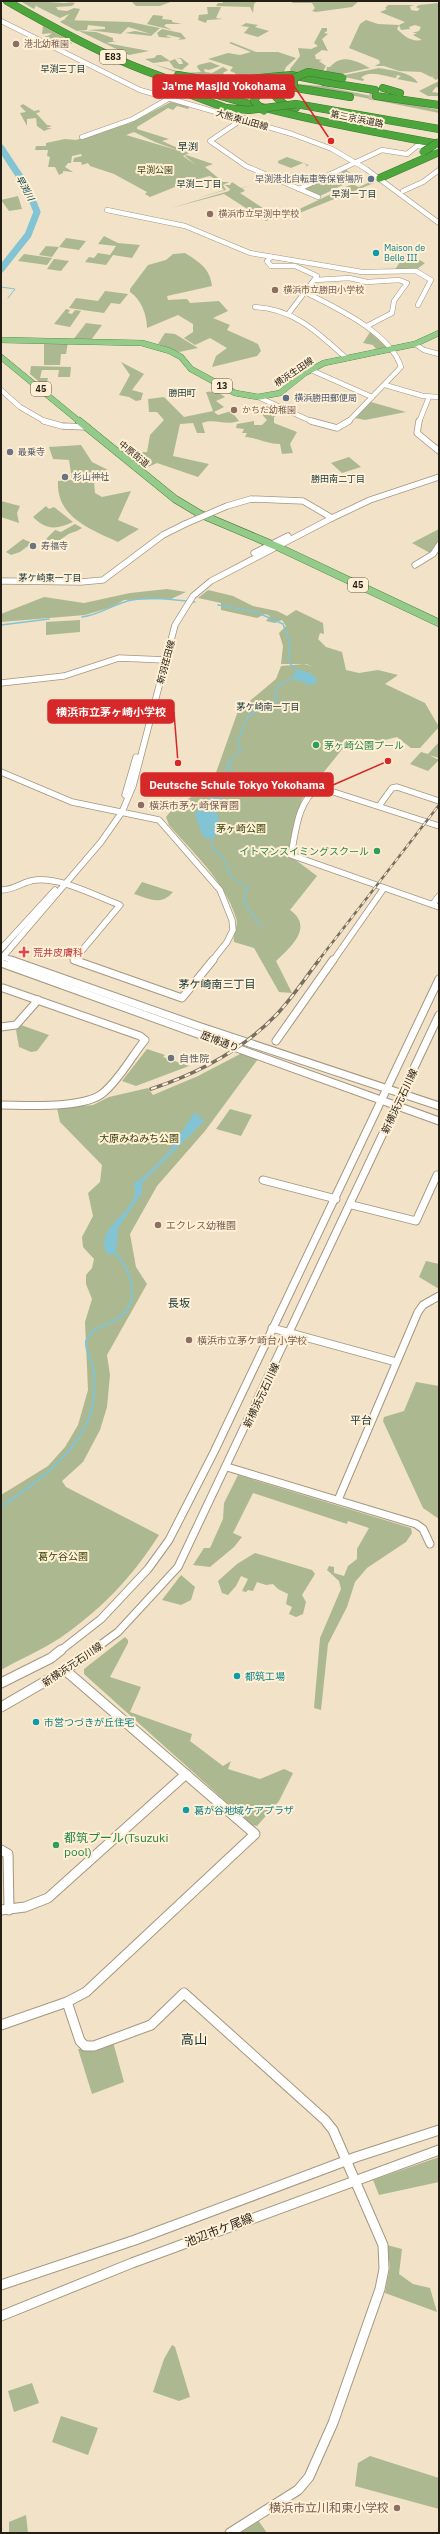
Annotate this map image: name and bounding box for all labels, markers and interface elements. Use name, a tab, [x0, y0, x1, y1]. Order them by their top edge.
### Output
place label: 港北幼稚園	[24, 38, 69, 49]
marker: 港北幼稚園	[11, 39, 21, 49]
road number: E83	[100, 50, 126, 64]
district label: 早渕三丁目	[40, 63, 86, 74]
callout: Ja'me Masjid Yokohama	[153, 75, 294, 98]
text: Ja'me Masjid Yokohama	[162, 79, 286, 93]
street label: 大熊東山田線	[215, 107, 271, 133]
street label: 第三京浜道路	[330, 108, 385, 129]
district label: 早渕	[178, 140, 198, 153]
park label: 早渕公園	[137, 164, 173, 175]
water label: 早渕川	[14, 173, 37, 203]
place label: 早渕港北自転車等保管場所	[255, 173, 363, 184]
marker: 早渕港北自転車等保管場所	[366, 174, 376, 184]
district label: 早渕二丁目	[176, 178, 222, 189]
district label: 早渕一丁目	[331, 188, 377, 199]
place label: 横浜市立早渕中学校	[218, 208, 299, 219]
marker: 横浜市立早渕中学校	[205, 209, 215, 219]
place label: Maison de Belle III	[384, 242, 425, 263]
marker: Maison de Belle III	[371, 248, 381, 258]
place label: 横浜市立勝田小学校	[283, 284, 364, 295]
marker: 横浜市立勝田小学校	[270, 285, 280, 295]
street label: 横浜生田線	[272, 354, 316, 389]
road number: 13	[212, 379, 232, 393]
road number: 45	[31, 382, 51, 396]
district label: 勝田町	[168, 387, 196, 398]
place label: 横浜勝田郵便局	[294, 392, 357, 403]
marker: 横浜勝田郵便局	[281, 393, 291, 403]
place label: かちだ幼稚園	[242, 404, 296, 415]
marker: かちだ幼稚園	[229, 405, 239, 415]
street label: 中原街道	[117, 438, 152, 469]
place label: 最乗寺	[18, 446, 45, 457]
marker: 最乗寺	[5, 447, 15, 457]
place label: 杉山神社	[73, 471, 109, 482]
marker: 杉山神社	[60, 472, 70, 482]
district label: 勝田南二丁目	[311, 473, 365, 484]
place label: 寿福寺	[41, 540, 68, 551]
marker: 寿福寺	[28, 541, 38, 551]
district label: 茅ケ崎東一丁目	[18, 572, 82, 583]
road number: 45	[348, 578, 368, 592]
street label: 新羽荏田線	[154, 638, 177, 685]
callout: 横浜市立茅ヶ崎小学校	[48, 700, 174, 723]
district label: 茅ケ崎南一丁目	[236, 701, 300, 712]
text: 横浜市立茅ヶ崎小学校	[56, 705, 166, 719]
place label: 茅ヶ崎公園プール	[324, 739, 404, 752]
marker: 茅ヶ崎公園プール	[311, 740, 321, 750]
callout: Deutsche Schule Tokyo Yokohama	[141, 773, 333, 796]
text: Deutsche Schule Tokyo Yokohama	[149, 778, 325, 792]
place label: 横浜市茅ヶ崎保育園	[149, 799, 239, 812]
marker: 横浜市茅ヶ崎保育園	[136, 800, 146, 810]
park label: 茅ヶ崎公園	[216, 822, 266, 835]
place label: イトマンスイミングスクール	[239, 845, 369, 858]
marker: イトマンスイミングスクール	[372, 846, 382, 856]
marker: 荒井皮膚科	[18, 946, 30, 958]
place label: 荒井皮膚科	[33, 946, 83, 959]
district label: 茅ケ崎南三丁目	[179, 977, 256, 991]
street label: 歴博通り	[199, 1028, 241, 1055]
place label: 自性院	[179, 1052, 209, 1065]
marker: 自性院	[166, 1053, 176, 1063]
street label: 新横浜元石川線	[379, 1067, 420, 1136]
park label: 大原みねみち公園	[99, 1132, 179, 1145]
place label: エクレス幼稚園	[166, 1219, 236, 1232]
marker: エクレス幼稚園	[153, 1220, 163, 1230]
district label: 長坂	[168, 1296, 190, 1310]
place label: 横浜市立茅ケ崎台小学校	[197, 1334, 307, 1347]
marker: 横浜市立茅ケ崎台小学校	[184, 1335, 194, 1345]
street label: 新横浜元石川線	[241, 1361, 282, 1430]
district label: 平台	[350, 1413, 372, 1427]
park label: 葛ケ谷公園	[38, 1550, 88, 1563]
street label: 新横浜元石川線	[40, 1639, 105, 1689]
place label: 都筑工場	[245, 1670, 285, 1683]
marker: 都筑工場	[232, 1671, 242, 1681]
place label: 市営つづきが丘住宅	[44, 1716, 134, 1729]
marker: 市営つづきが丘住宅	[31, 1717, 41, 1727]
place label: 葛が谷地域ケアプラザ	[194, 1804, 294, 1817]
marker: 葛が谷地域ケアプラザ	[181, 1805, 191, 1815]
place label: 都筑プール(Tsuzuki pool)	[64, 1830, 168, 1859]
marker: 都筑プール(Tsuzuki pool)	[51, 1840, 61, 1850]
district label: 高山	[181, 2031, 207, 2048]
street label: 池辺市ケ尾線	[183, 2210, 255, 2249]
place label: 横浜市立川和東小学校	[269, 2500, 389, 2515]
marker: 横浜市立川和東小学校	[392, 2503, 402, 2513]

